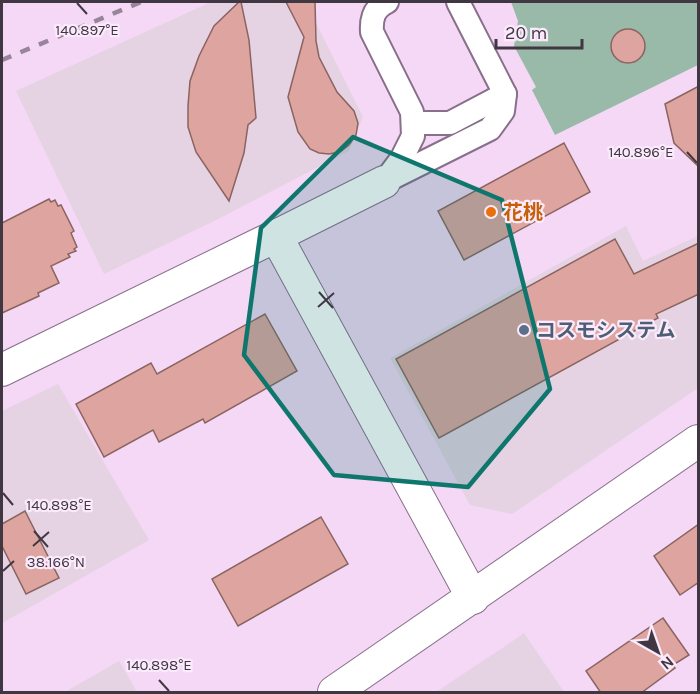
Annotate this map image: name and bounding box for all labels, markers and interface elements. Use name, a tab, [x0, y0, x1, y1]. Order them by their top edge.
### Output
scale bar	[496, 12, 582, 50]
text: 140.897°E	[55, 21, 119, 39]
text: 20 m	[505, 22, 547, 44]
text: 140.896°E	[609, 143, 673, 161]
place label: 花桃	[503, 201, 543, 224]
marker: 花桃	[484, 205, 498, 219]
place label: コスモシステム	[536, 319, 675, 342]
marker: コスモシステム	[517, 323, 531, 337]
text: 140.898°E	[26, 496, 92, 514]
text: 38.166°N	[27, 553, 85, 571]
north arrow	[628, 622, 688, 682]
text: N	[657, 652, 678, 674]
text: 140.898°E	[126, 656, 192, 674]

